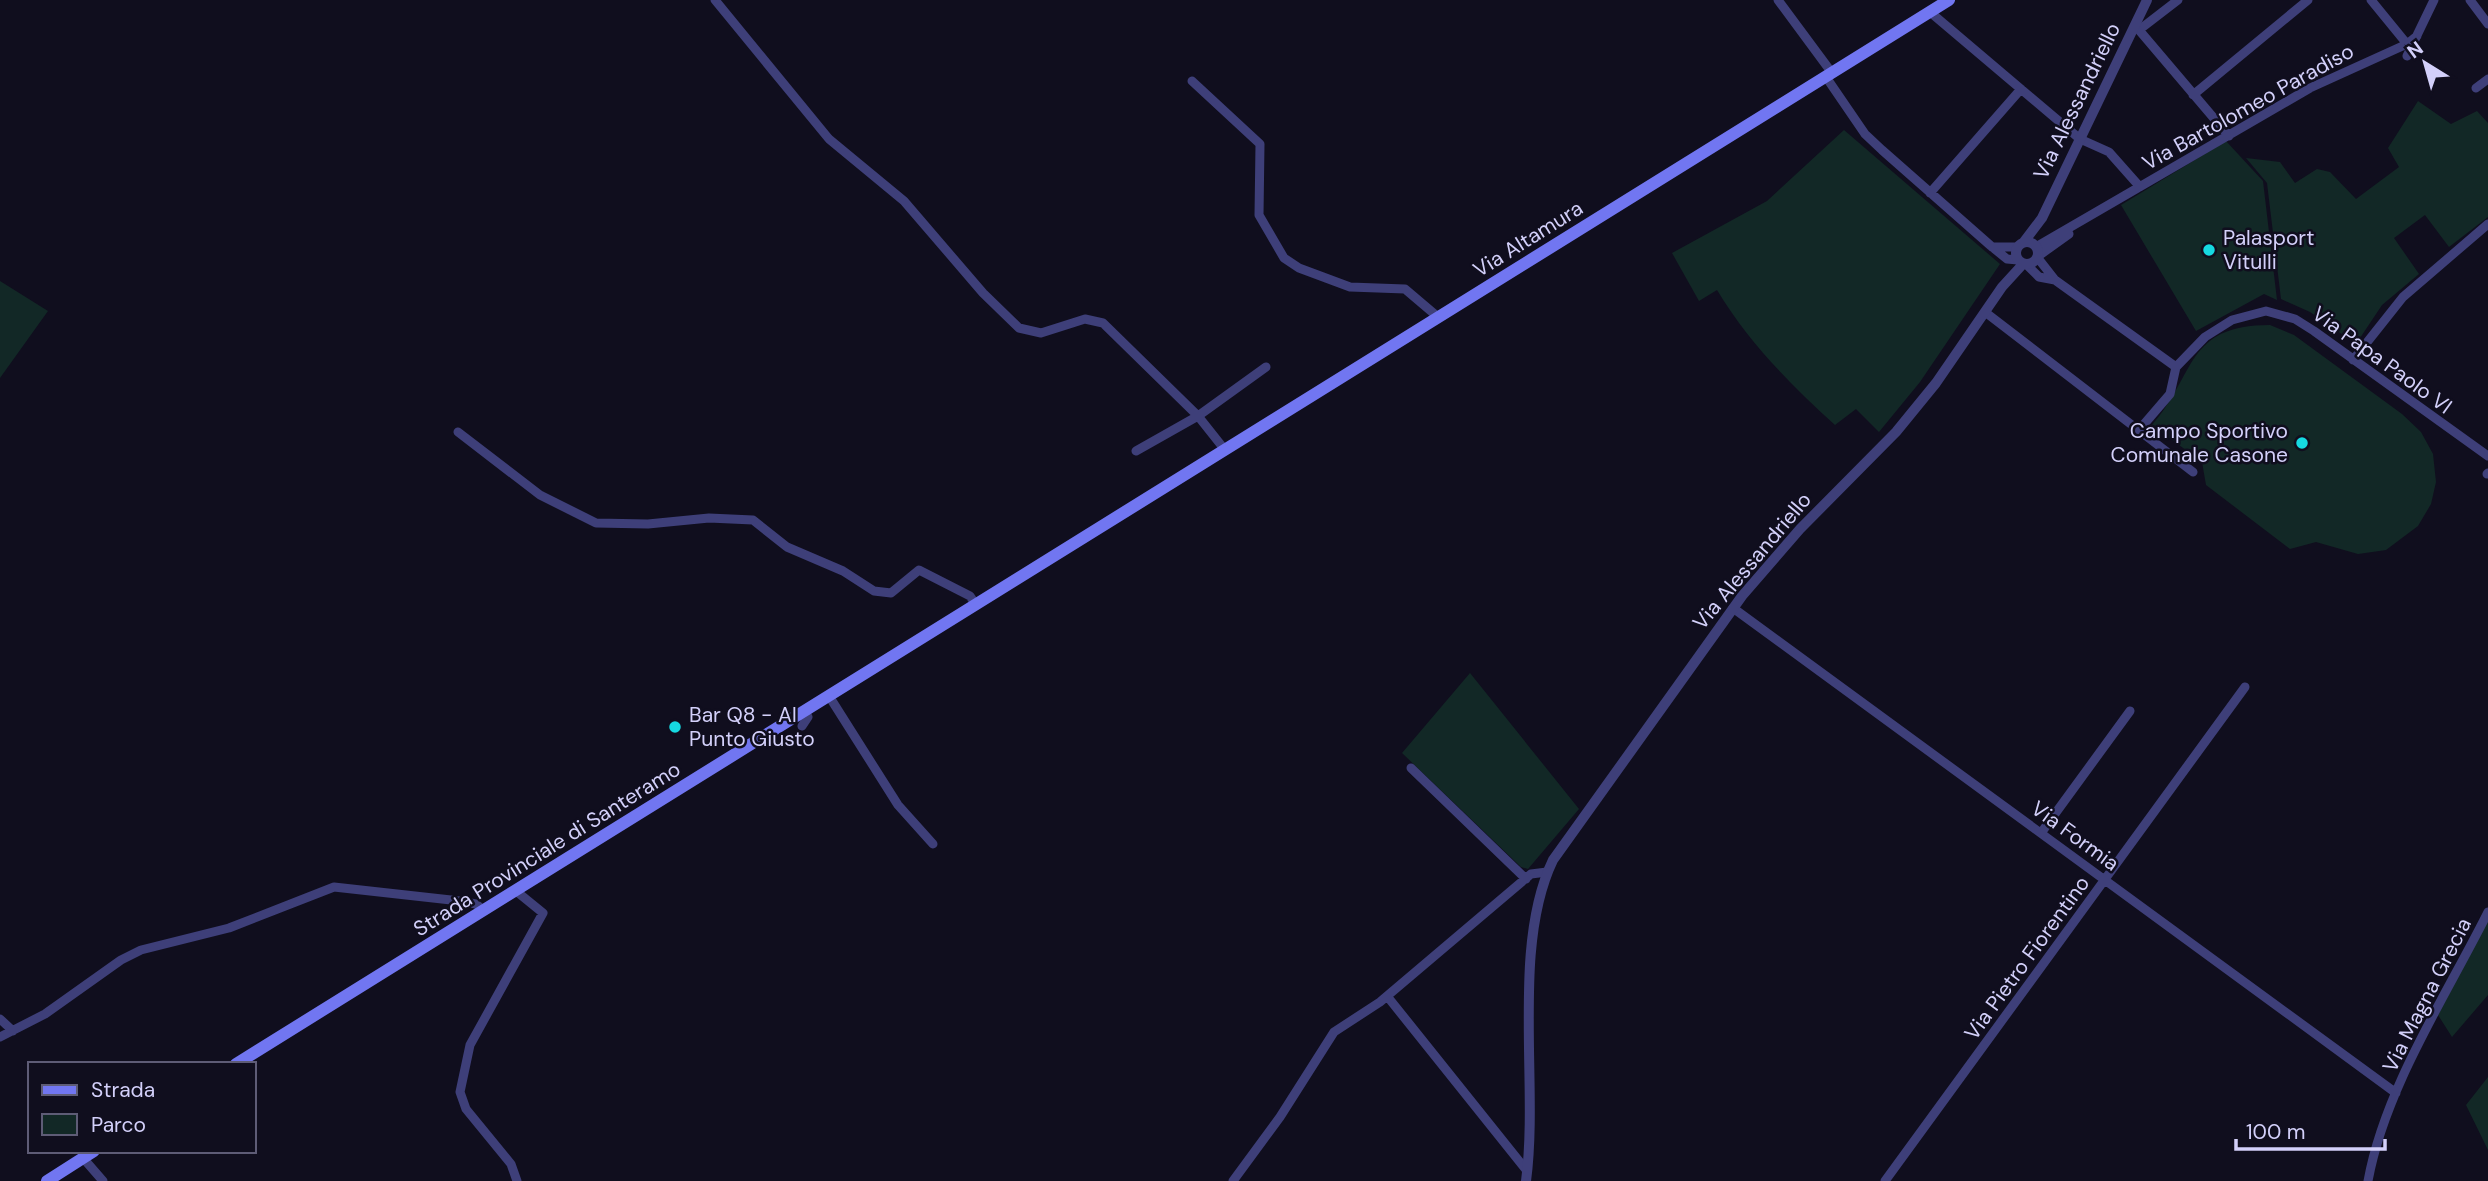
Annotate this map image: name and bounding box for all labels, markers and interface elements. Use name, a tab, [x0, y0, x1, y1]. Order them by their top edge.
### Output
street label: Via Alessandriello	[2027, 18, 2127, 184]
north arrow	[2390, 28, 2460, 98]
text: N	[2402, 36, 2428, 64]
street label: Via Bartolomeo Paradiso	[2137, 37, 2359, 177]
street label: Via Altamura	[1468, 194, 1588, 284]
place label: Palasport Vitulli	[2223, 224, 2314, 276]
marker: Palasport Vitulli	[2201, 242, 2217, 258]
street label: Via Papa Paolo VI	[2306, 300, 2458, 420]
place label: Campo Sportivo Comunale Casone	[2111, 417, 2288, 469]
marker: Campo Sportivo Comunale Casone	[2294, 435, 2310, 451]
street label: Via Alessandriello	[1686, 487, 1818, 635]
place label: Bar Q8 - Al Punto Giusto	[689, 701, 815, 753]
marker: Bar Q8 - Al Punto Giusto	[667, 719, 683, 735]
street label: Strada Provinciale di Santeramo	[408, 755, 686, 943]
street label: Via Formia	[2025, 795, 2125, 877]
street label: Via Pietro Fiorentino	[1958, 870, 2096, 1046]
street label: Via Magna Grecia	[2376, 913, 2478, 1077]
legend	[28, 1062, 256, 1153]
text: Strada	[91, 1076, 155, 1104]
scale bar	[2236, 1108, 2385, 1152]
text: Parco	[91, 1111, 146, 1139]
text: 100 m	[2246, 1118, 2306, 1146]

